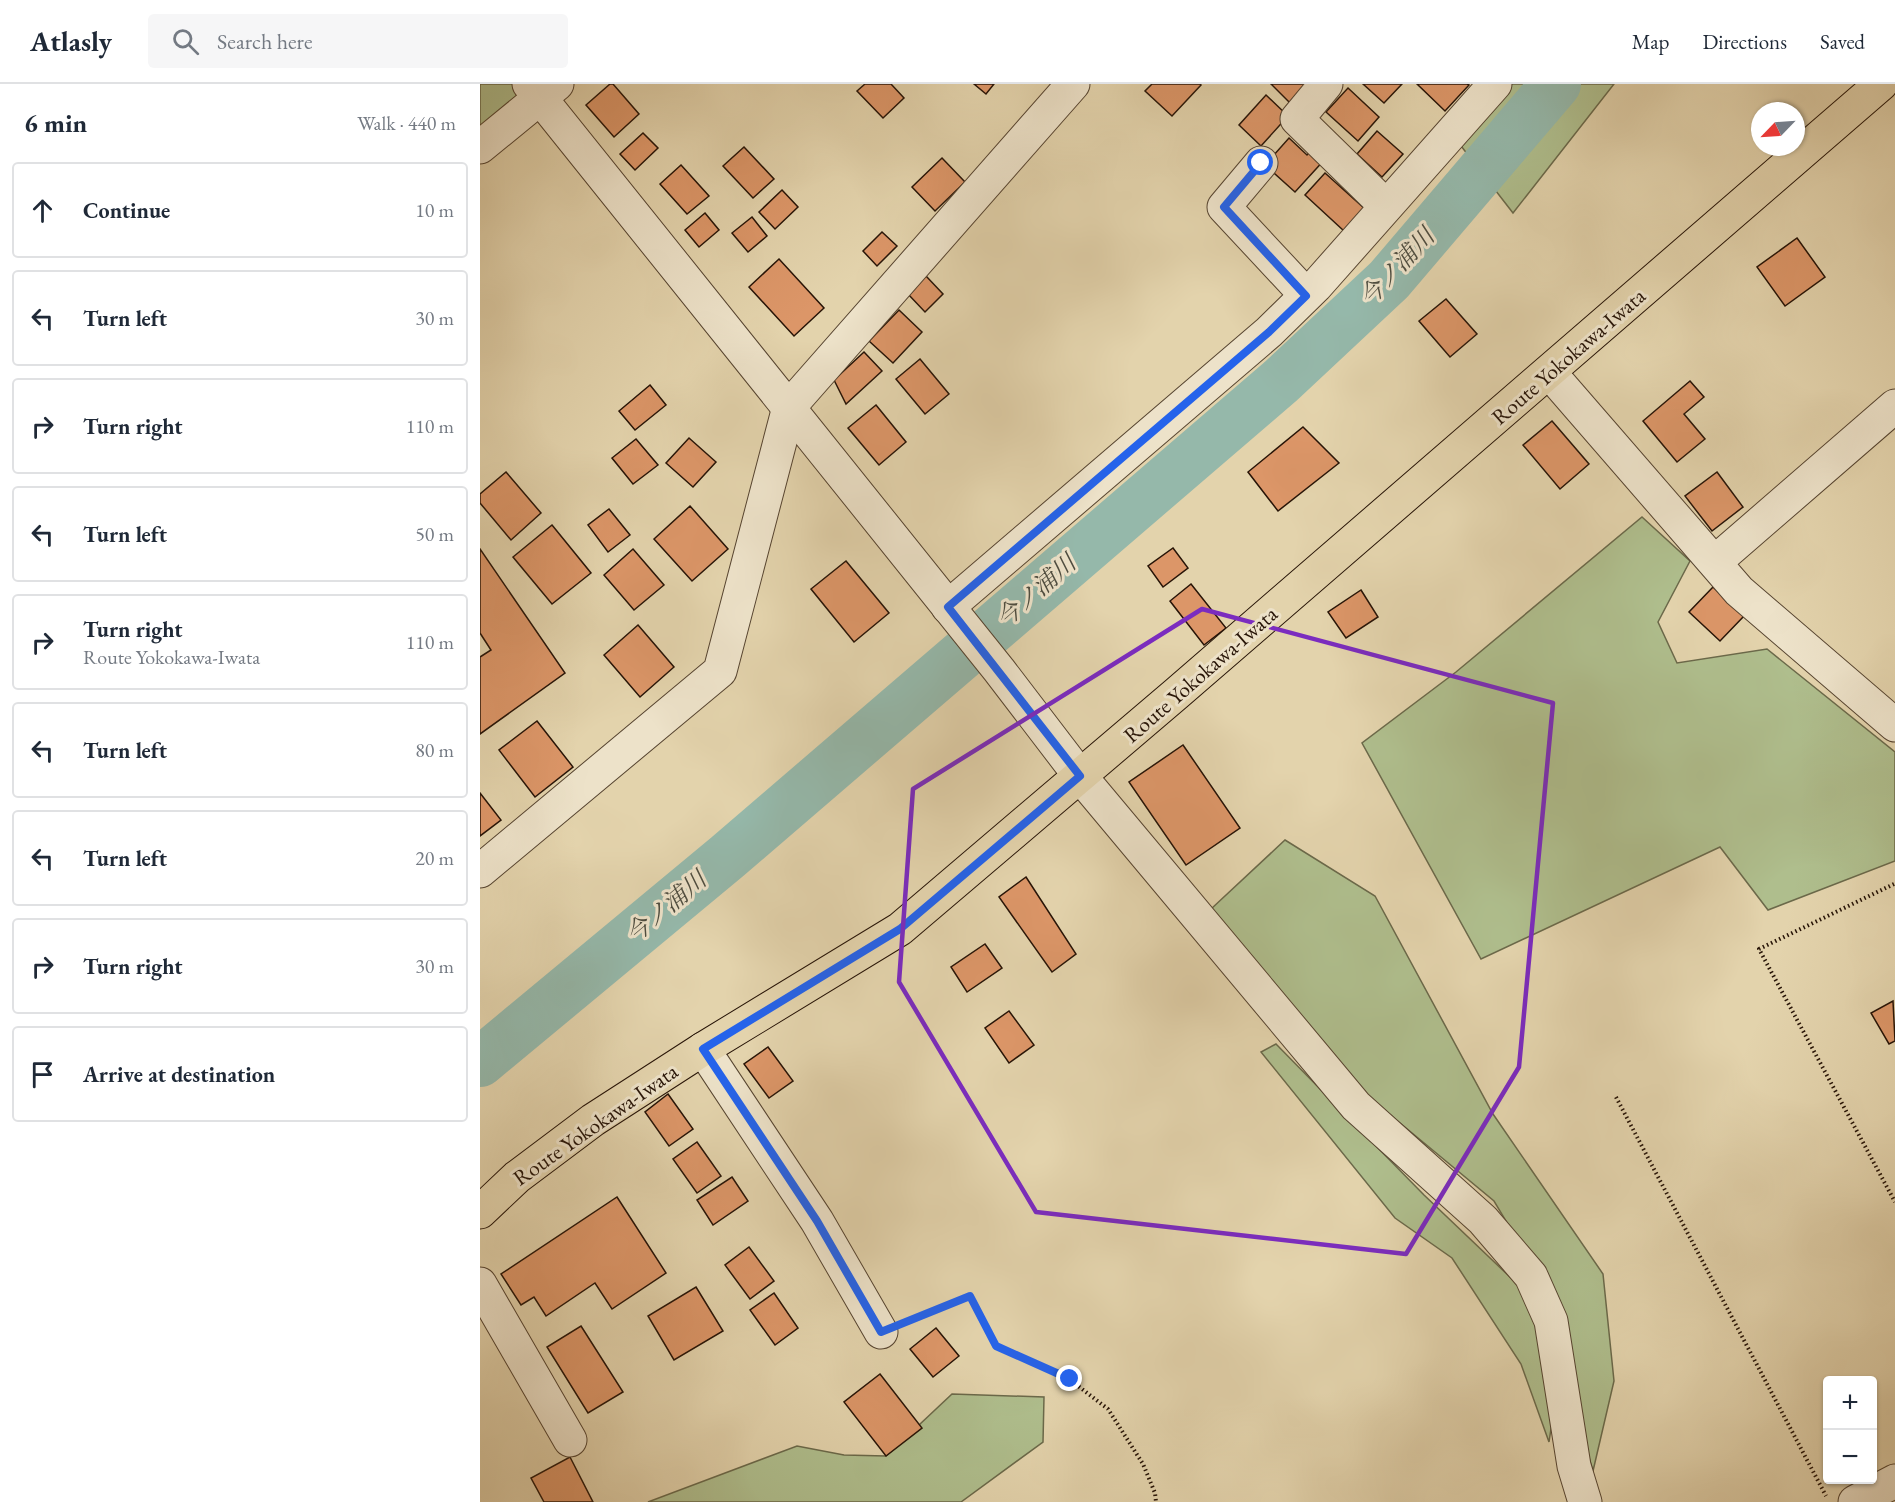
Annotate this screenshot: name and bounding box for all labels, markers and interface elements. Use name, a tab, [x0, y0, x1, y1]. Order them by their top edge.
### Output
search box	[148, 14, 568, 68]
text: Atlasly	[30, 23, 112, 59]
icon: search	[169, 25, 202, 58]
text: Search here	[217, 27, 313, 56]
text: Map	[1632, 28, 1669, 55]
text: Directions	[1702, 28, 1787, 55]
text: Saved	[1820, 28, 1865, 55]
north arrow	[1751, 102, 1805, 156]
text: 6 min	[24, 106, 87, 140]
text: Walk · 440 m	[357, 110, 456, 136]
route start	[1247, 149, 1273, 175]
icon: ahead	[26, 194, 59, 227]
text: Continue	[83, 196, 170, 225]
text: 10 m	[415, 197, 454, 223]
water label: 今ノ浦川	[1353, 219, 1443, 312]
street label: Route Yokokawa-Iwata	[1485, 281, 1652, 431]
icon: left	[26, 302, 59, 335]
text: Turn left	[83, 304, 167, 333]
text: 30 m	[415, 305, 454, 331]
icon: right	[26, 410, 59, 443]
text: Turn right	[83, 412, 182, 441]
text: 110 m	[406, 413, 454, 439]
icon: left	[26, 518, 59, 551]
text: Turn left	[83, 520, 167, 549]
text: 50 m	[415, 521, 454, 547]
water label: 今ノ浦川	[989, 545, 1084, 634]
street label: Route Yokokawa-Iwata	[1117, 599, 1284, 749]
text: Turn right	[83, 615, 182, 644]
icon: right	[26, 626, 59, 659]
text: 110 m	[406, 629, 454, 655]
text: Route Yokokawa-Iwata	[83, 644, 260, 670]
icon: left	[26, 734, 59, 767]
text: Turn left	[83, 736, 167, 765]
text: 80 m	[415, 737, 454, 763]
icon: left	[26, 842, 59, 875]
text: Turn left	[83, 844, 167, 873]
text: 20 m	[415, 845, 454, 871]
water label: 今ノ浦川	[619, 862, 715, 949]
icon: right	[26, 950, 59, 983]
text: Turn right	[83, 952, 182, 981]
text: 30 m	[415, 953, 454, 979]
street label: Route Yokokawa-Iwata	[507, 1057, 684, 1192]
icon: arrive	[26, 1058, 59, 1091]
text: Arrive at destination	[83, 1060, 275, 1089]
route end	[1056, 1365, 1082, 1391]
map controls	[1823, 1376, 1877, 1484]
button: +	[1823, 1376, 1877, 1430]
button: −	[1823, 1430, 1877, 1484]

